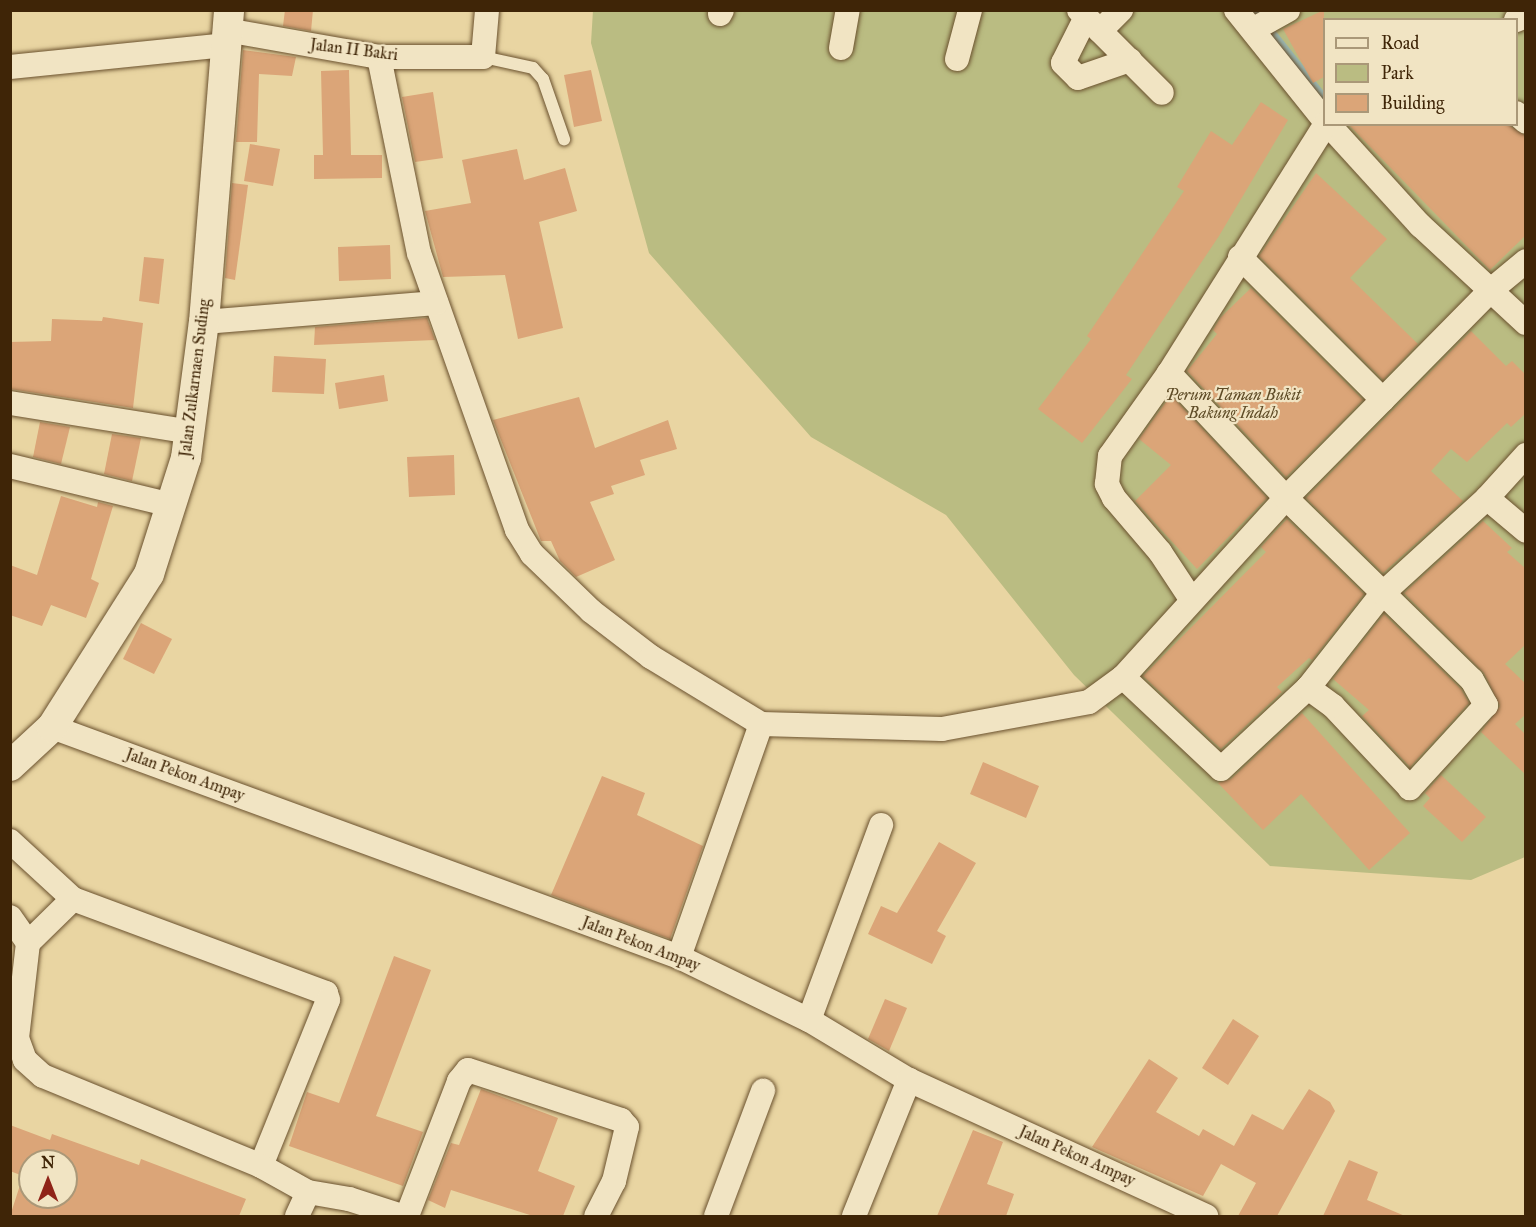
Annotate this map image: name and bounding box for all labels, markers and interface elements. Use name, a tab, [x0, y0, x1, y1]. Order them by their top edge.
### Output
legend	[1323, 18, 1518, 126]
text: Road	[1381, 32, 1419, 54]
street label: Jalan II Bakri	[309, 35, 399, 65]
text: Park	[1381, 62, 1414, 84]
text: Building	[1381, 92, 1444, 114]
street label: Jalan Zulkarnaen Suding	[176, 298, 214, 458]
park label: Perum Taman Bukit Bakung Indah	[1165, 385, 1301, 423]
street label: Jalan Pekon Ampay	[123, 745, 247, 805]
street label: Jalan Pekon Ampay	[579, 913, 703, 975]
street label: Jalan Pekon Ampay	[1016, 1122, 1138, 1190]
north arrow	[18, 1149, 78, 1209]
text: N	[41, 1153, 55, 1172]

